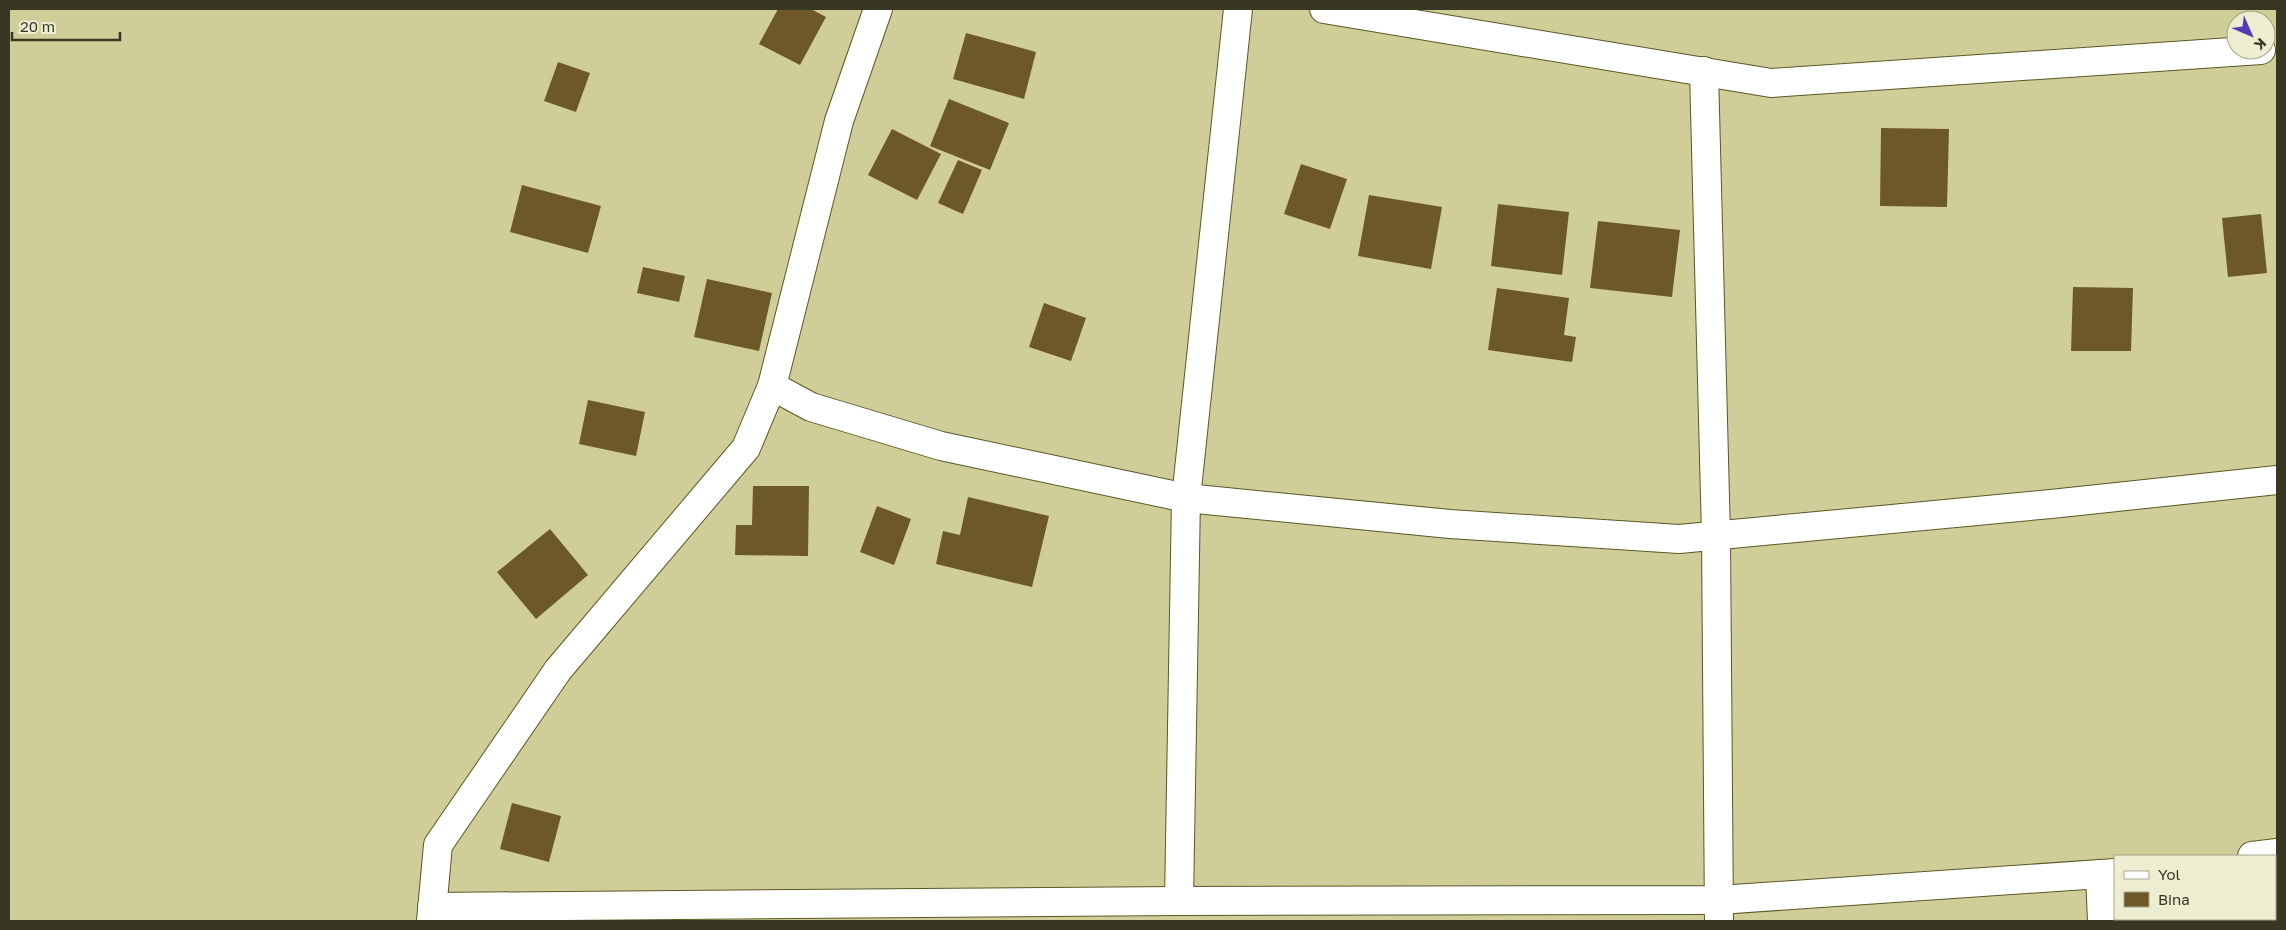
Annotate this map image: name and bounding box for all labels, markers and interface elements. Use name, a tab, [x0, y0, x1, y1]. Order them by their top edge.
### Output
scale bar	[12, 10, 120, 42]
north arrow	[2226, 10, 2276, 60]
text: 20 m	[20, 17, 55, 35]
text: K	[2251, 35, 2270, 54]
legend	[2114, 855, 2276, 920]
text: Yol	[2158, 865, 2180, 883]
text: Bina	[2158, 890, 2190, 908]

